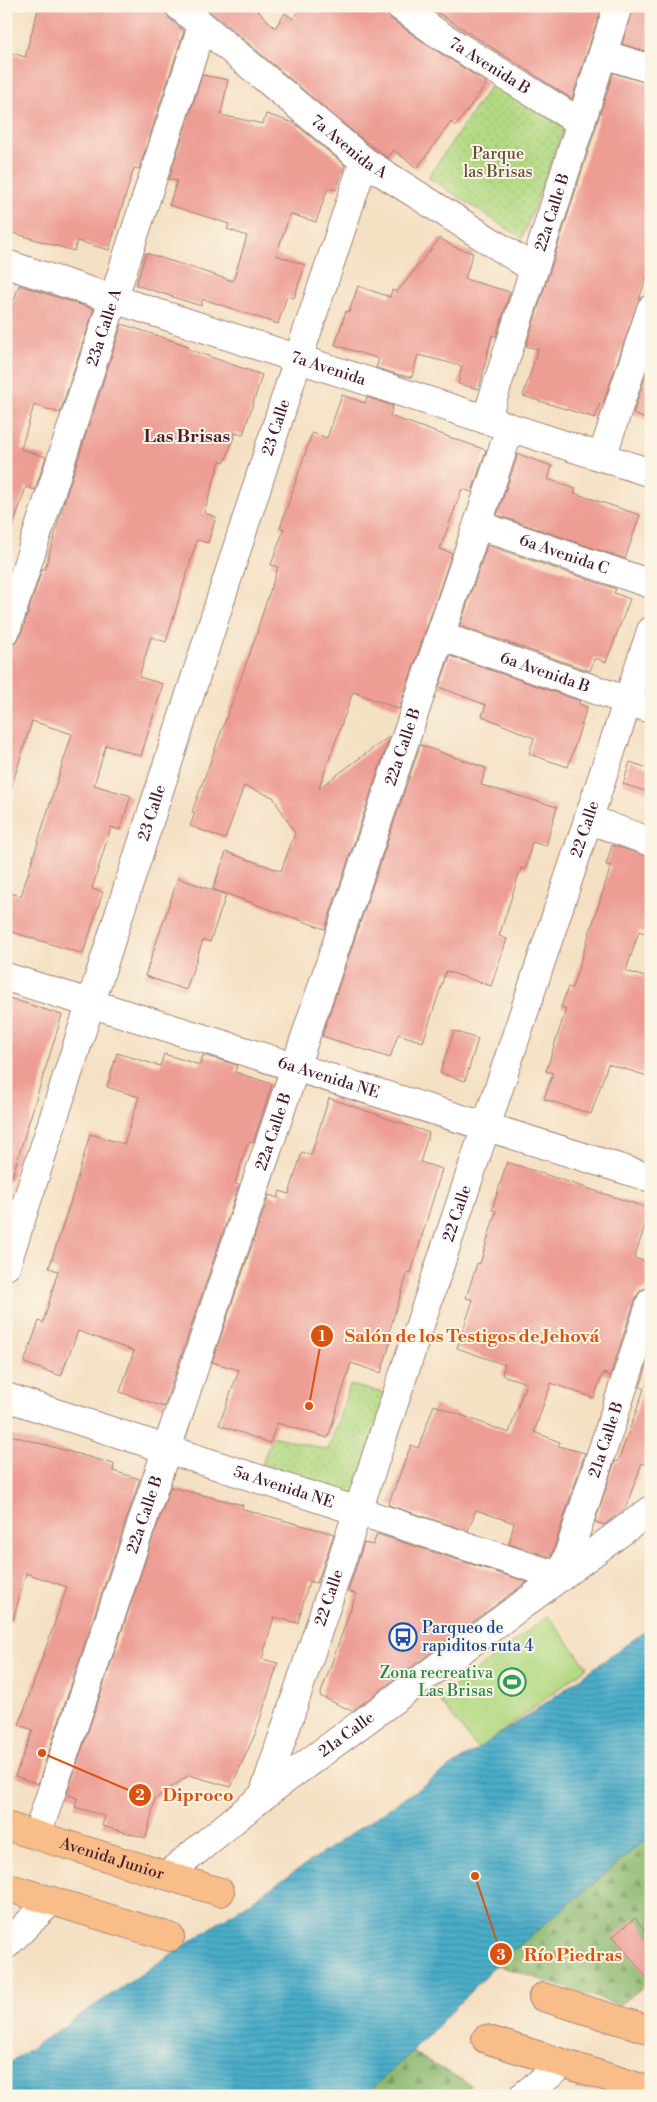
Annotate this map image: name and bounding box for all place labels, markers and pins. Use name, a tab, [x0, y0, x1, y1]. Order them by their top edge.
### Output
callout: Salón de los Testigos de Jehová	[310, 1319, 609, 1352]
place label: Parqueo de rapiditos ruta 4	[422, 1618, 534, 1656]
bus stop icon: Parqueo de rapiditos ruta 4	[388, 1622, 418, 1652]
place label: Zona recreativa Las Brisas	[380, 1663, 494, 1701]
sports icon: Zona recreativa Las Brisas	[497, 1667, 527, 1697]
callout: Diproco	[127, 1779, 243, 1812]
callout: Río Piedras	[489, 1938, 632, 1971]

